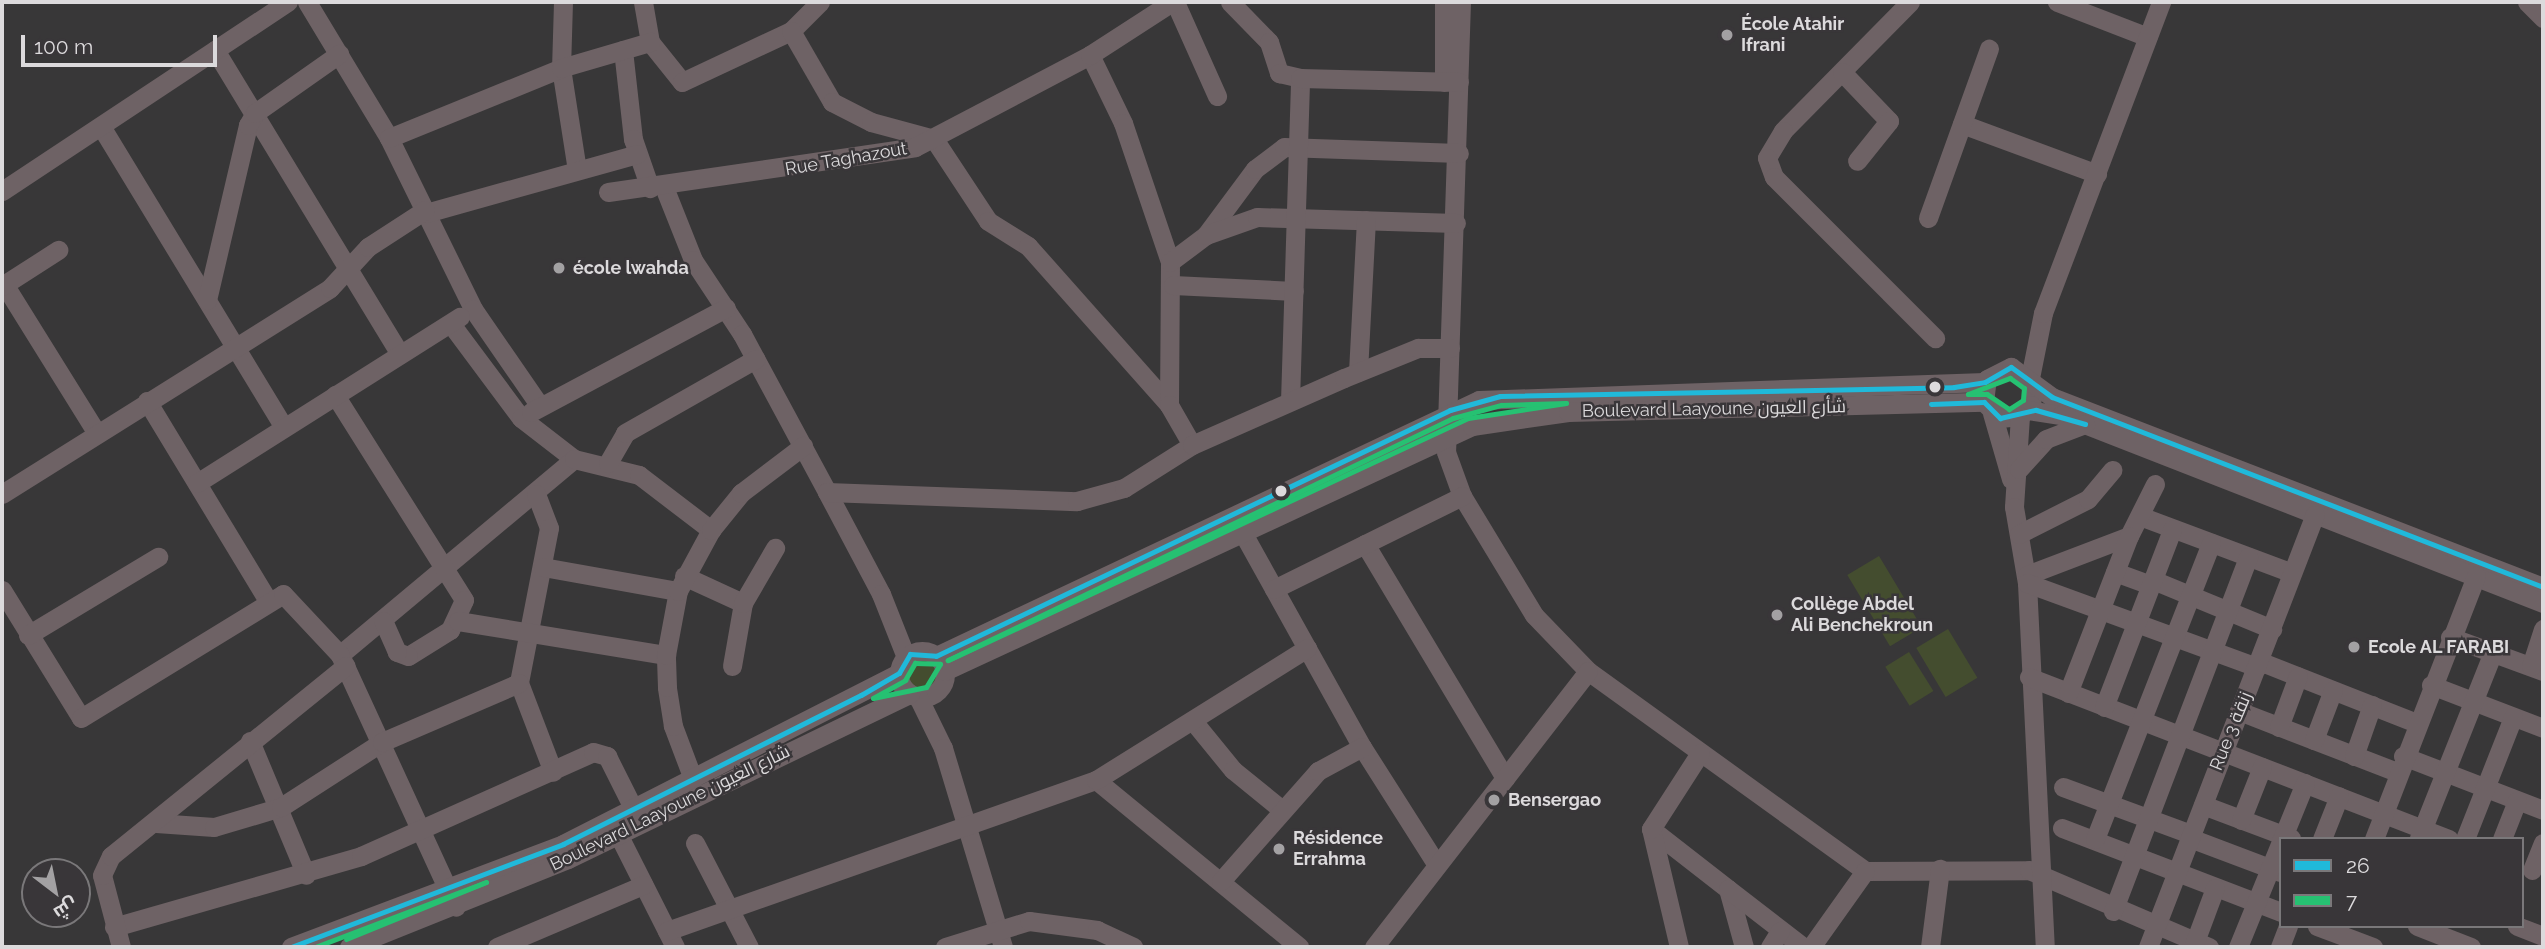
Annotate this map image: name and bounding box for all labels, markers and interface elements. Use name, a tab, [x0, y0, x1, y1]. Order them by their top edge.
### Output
place label: École Atahir Ifrani	[1741, 14, 1845, 56]
scale bar	[24, 21, 220, 65]
marker: École Atahir Ifrani	[1719, 27, 1735, 43]
text: 100 m	[34, 34, 93, 59]
street label: Rue Taghazout	[783, 138, 909, 180]
place label: école lwahda	[573, 257, 689, 279]
marker: école lwahda	[551, 260, 567, 276]
unlabelled marker	[1928, 380, 1942, 394]
street label: Boulevard Laayoune شأرع العيون	[1582, 396, 1846, 422]
unlabelled marker	[1274, 484, 1288, 498]
place label: Collège Abdel Ali Benchekroun	[1791, 594, 1933, 636]
marker: Collège Abdel Ali Benchekroun	[1769, 607, 1785, 623]
place label: Ecole AL FARABI	[2368, 636, 2510, 658]
marker: Ecole AL FARABI	[2346, 639, 2362, 655]
street label: Rue 3 زنقة	[2205, 688, 2257, 774]
street label: Boulevard Laayoune شارع العيون	[546, 740, 794, 876]
place label: Bensergao	[1508, 789, 1601, 811]
marker: Bensergao	[1486, 792, 1502, 808]
place label: Résidence Errahma	[1293, 828, 1383, 870]
legend	[2279, 837, 2524, 928]
marker: Résidence Errahma	[1271, 841, 1287, 857]
text: 26	[2346, 853, 2370, 878]
north arrow	[21, 858, 91, 928]
text: 7	[2346, 888, 2357, 913]
text: ش	[50, 893, 82, 925]

